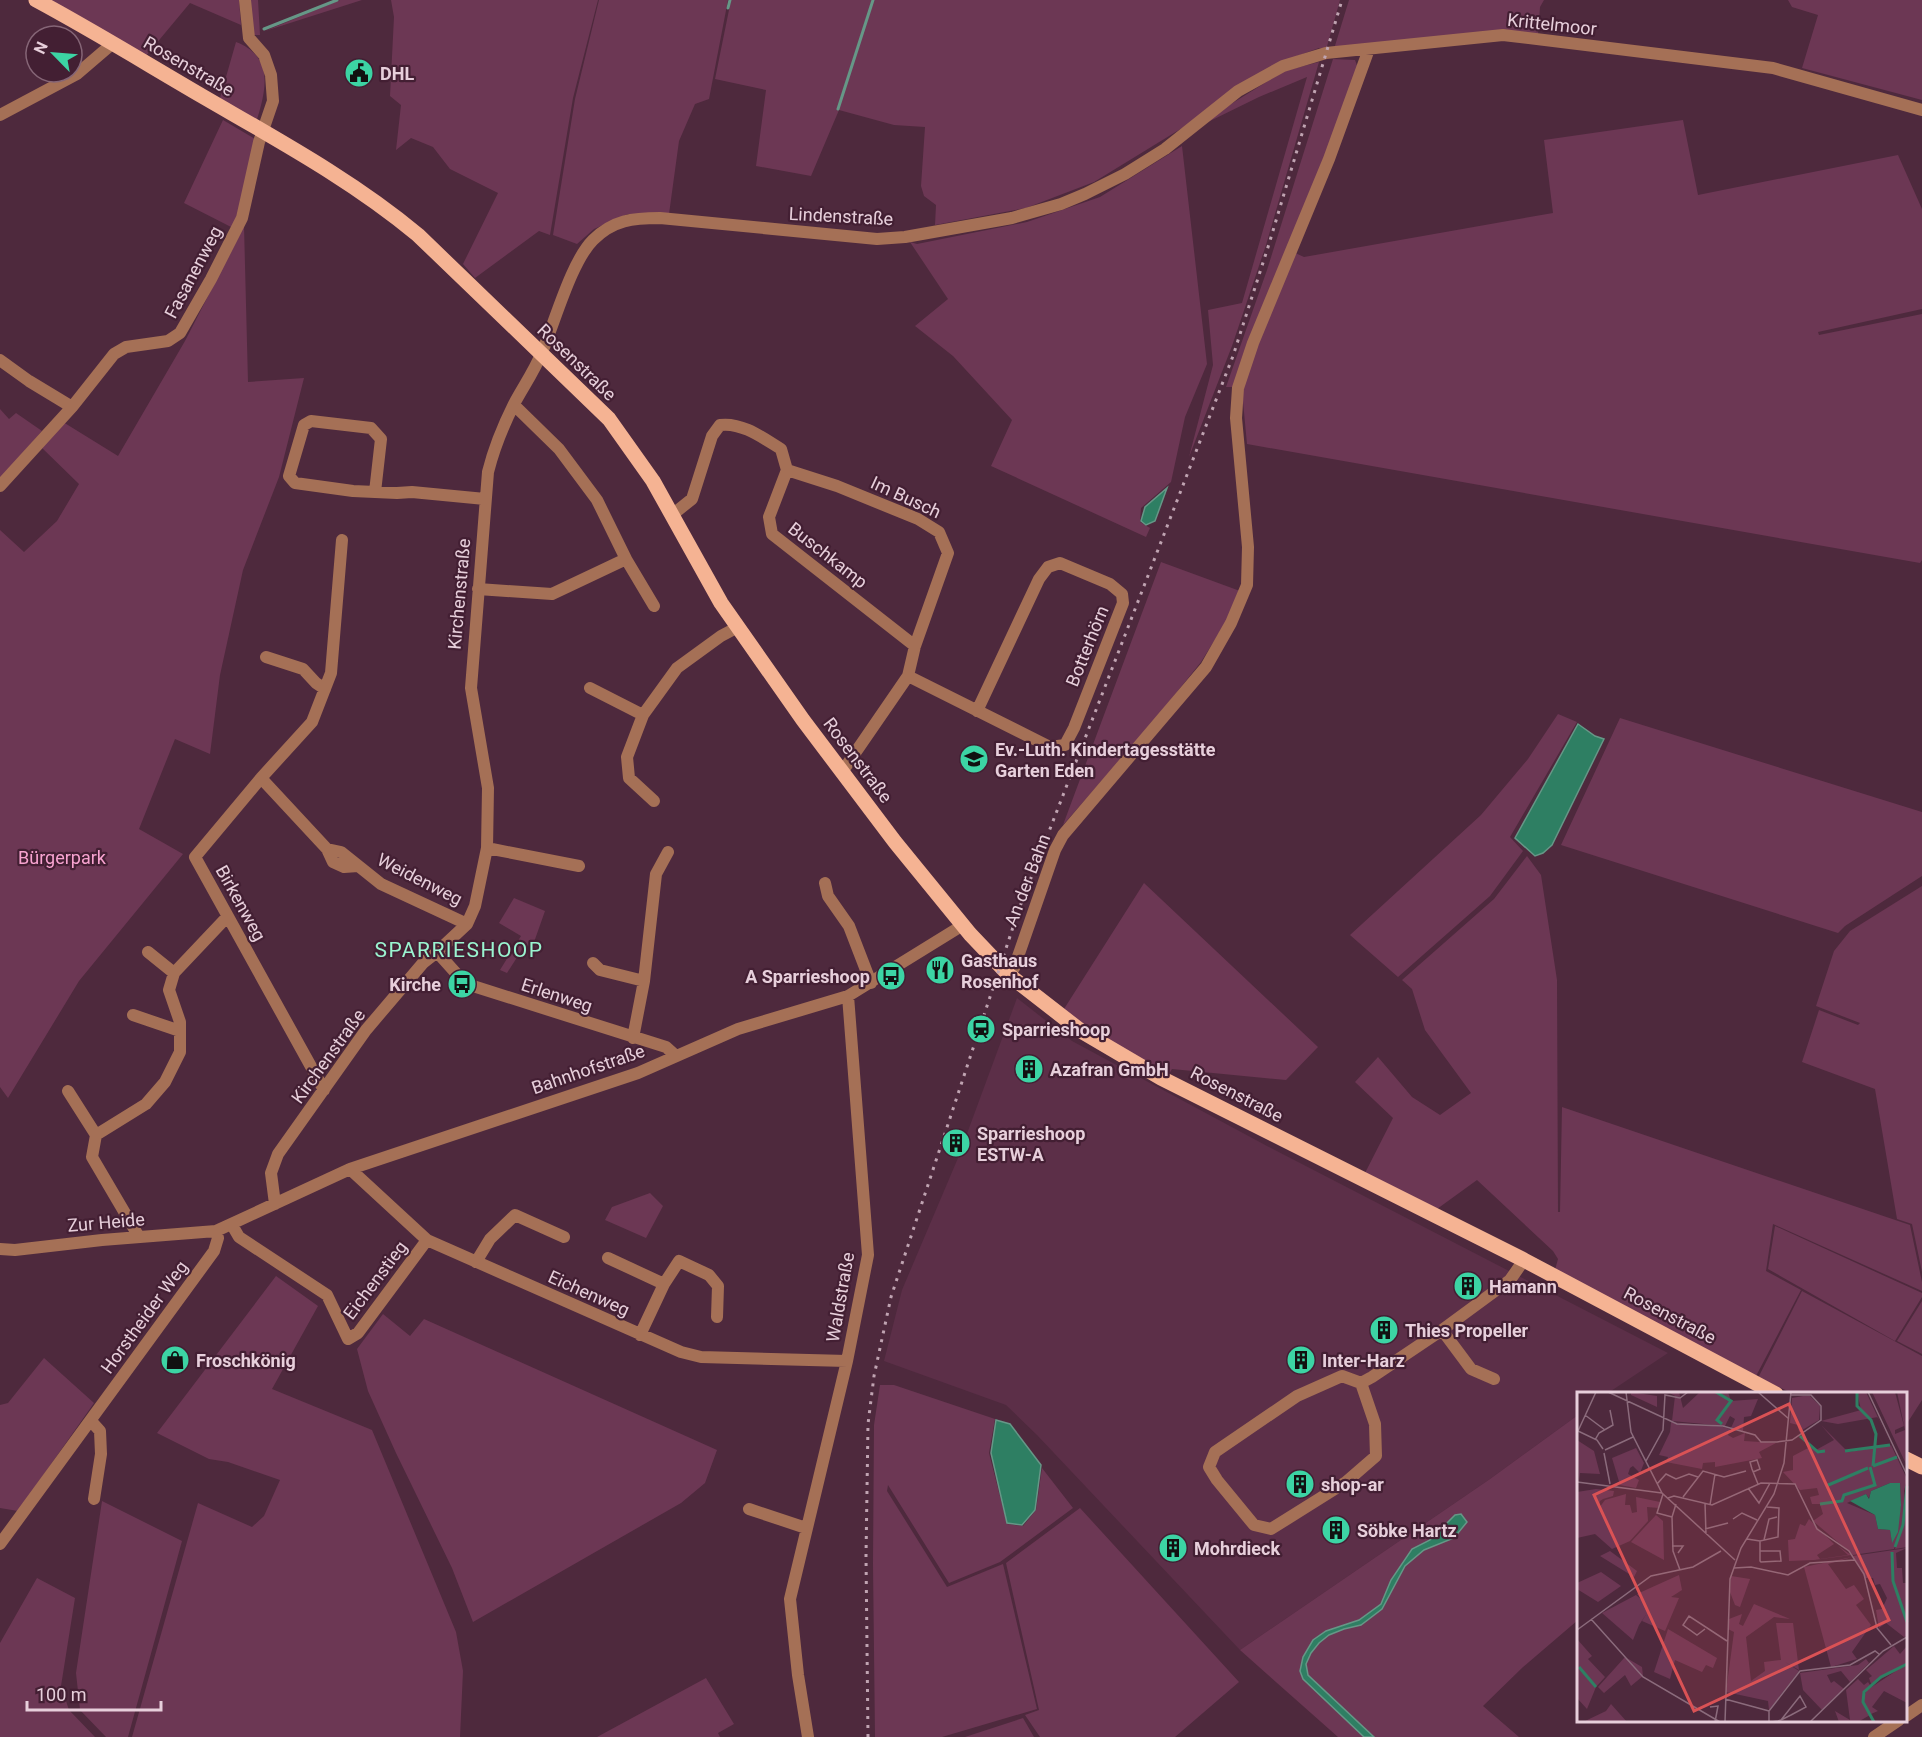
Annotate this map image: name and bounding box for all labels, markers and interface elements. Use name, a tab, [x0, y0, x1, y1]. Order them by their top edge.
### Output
street label: Krittelmoor	[1506, 9, 1598, 39]
north arrow	[24, 24, 84, 84]
street label: Rosenstraße	[140, 32, 238, 100]
text: N	[30, 39, 52, 57]
public building icon: DHL	[343, 57, 375, 89]
place label: DHL	[380, 63, 414, 84]
street label: Lindenstraße	[788, 203, 894, 229]
street label: Fasanenweg	[160, 222, 226, 322]
street label: Rosenstraße	[533, 319, 621, 405]
street label: Im Busch	[868, 472, 944, 522]
street label: Buschkamp	[784, 518, 872, 592]
street label: Kirchenstraße	[444, 538, 474, 650]
street label: Botterhörn	[1061, 603, 1113, 689]
street label: Rosenstraße	[819, 713, 897, 807]
place label: Ev.-Luth. Kindertagesstätte Garten Eden	[995, 739, 1216, 781]
school or university icon: Ev.-Luth. Kindertagesstätte Garten Eden	[958, 743, 990, 775]
street label: An der Bahn	[1000, 831, 1054, 929]
park label: Bürgerpark	[18, 847, 107, 868]
street label: Weidenweg	[374, 849, 466, 909]
street label: Birkenweg	[212, 861, 270, 945]
district label: SPARRIESHOOP	[374, 938, 544, 962]
place label: Gasthaus Rosenhof	[961, 950, 1039, 992]
restaurant icon: Gasthaus Rosenhof	[924, 954, 956, 986]
bus stop icon: A Sparrieshoop	[875, 960, 907, 992]
place label: A Sparrieshoop	[745, 966, 870, 987]
bus stop icon: Kirche	[446, 968, 478, 1000]
place label: Kirche	[389, 974, 441, 995]
street label: Erlenweg	[519, 974, 595, 1016]
street label: Kirchenstraße	[287, 1005, 369, 1107]
station icon: Sparrieshoop	[965, 1013, 997, 1045]
place label: Sparrieshoop	[1002, 1019, 1110, 1040]
street label: Bahnhofstraße	[529, 1040, 647, 1098]
building icon: Azafran GmbH	[1013, 1053, 1045, 1085]
place label: Azafran GmbH	[1050, 1059, 1169, 1080]
street label: Rosenstraße	[1187, 1062, 1287, 1126]
place label: Sparrieshoop ESTW-A	[977, 1123, 1085, 1165]
building icon: Sparrieshoop ESTW-A	[940, 1127, 972, 1159]
street label: Zur Heide	[66, 1208, 146, 1236]
street label: Eichenstieg	[339, 1237, 411, 1323]
street label: Waldstraße	[822, 1250, 858, 1344]
street label: Horstheider Weg	[96, 1257, 192, 1377]
street label: Eichenweg	[545, 1266, 633, 1320]
building icon: Hamann	[1452, 1270, 1484, 1302]
place label: Hamann	[1489, 1276, 1557, 1297]
street label: Rosenstraße	[1620, 1282, 1720, 1348]
building icon: Thies Propeller	[1368, 1314, 1400, 1346]
place label: Thies Propeller	[1405, 1320, 1529, 1341]
shop icon: Froschkönig	[159, 1344, 191, 1376]
building icon: Inter-Harz	[1285, 1344, 1317, 1376]
place label: Froschkönig	[196, 1350, 296, 1371]
place label: Inter-Harz	[1322, 1350, 1405, 1371]
inset map	[1577, 1392, 1907, 1722]
building icon: shop-ar	[1284, 1468, 1316, 1500]
place label: shop-ar	[1321, 1474, 1384, 1495]
building icon: Söbke Hartz	[1320, 1514, 1352, 1546]
place label: Söbke Hartz	[1357, 1520, 1457, 1541]
building icon: Mohrdieck	[1157, 1532, 1189, 1564]
place label: Mohrdieck	[1194, 1538, 1280, 1559]
scale bar	[27, 1674, 160, 1712]
text: 100 m	[36, 1684, 87, 1705]

